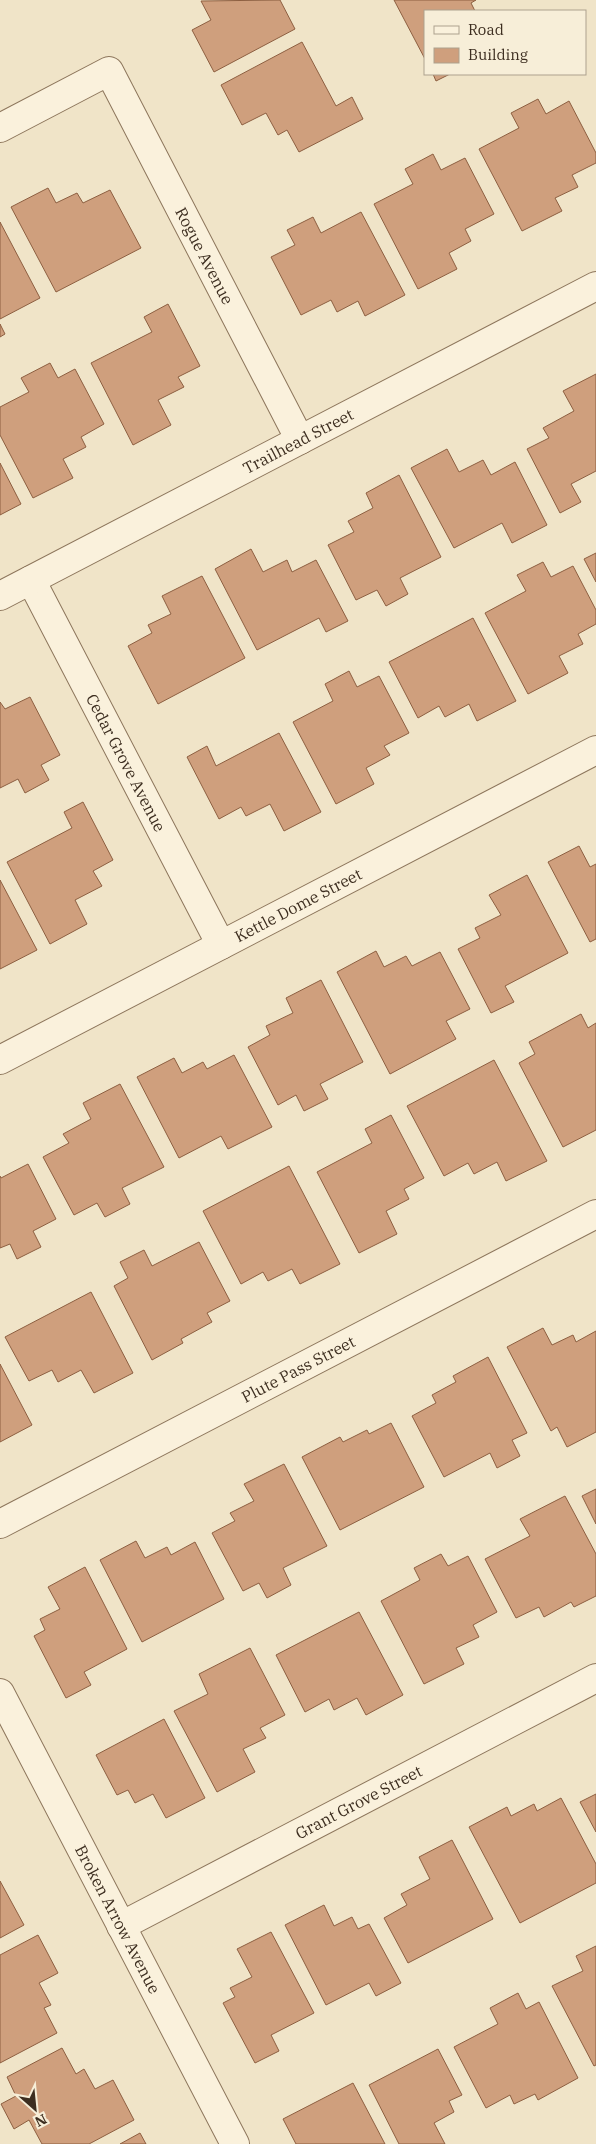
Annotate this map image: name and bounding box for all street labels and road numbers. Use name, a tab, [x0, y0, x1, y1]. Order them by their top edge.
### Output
street label: Rogue Avenue	[171, 204, 238, 308]
street label: Trailhead Street	[239, 404, 357, 478]
street label: Cedar Grove Avenue	[82, 690, 170, 835]
street label: Kettle Dome Street	[231, 863, 365, 946]
street label: Plute Pass Street	[238, 1331, 359, 1407]
street label: Grant Grove Street	[292, 1760, 426, 1843]
street label: Broken Arrow Avenue	[71, 1841, 165, 1997]

